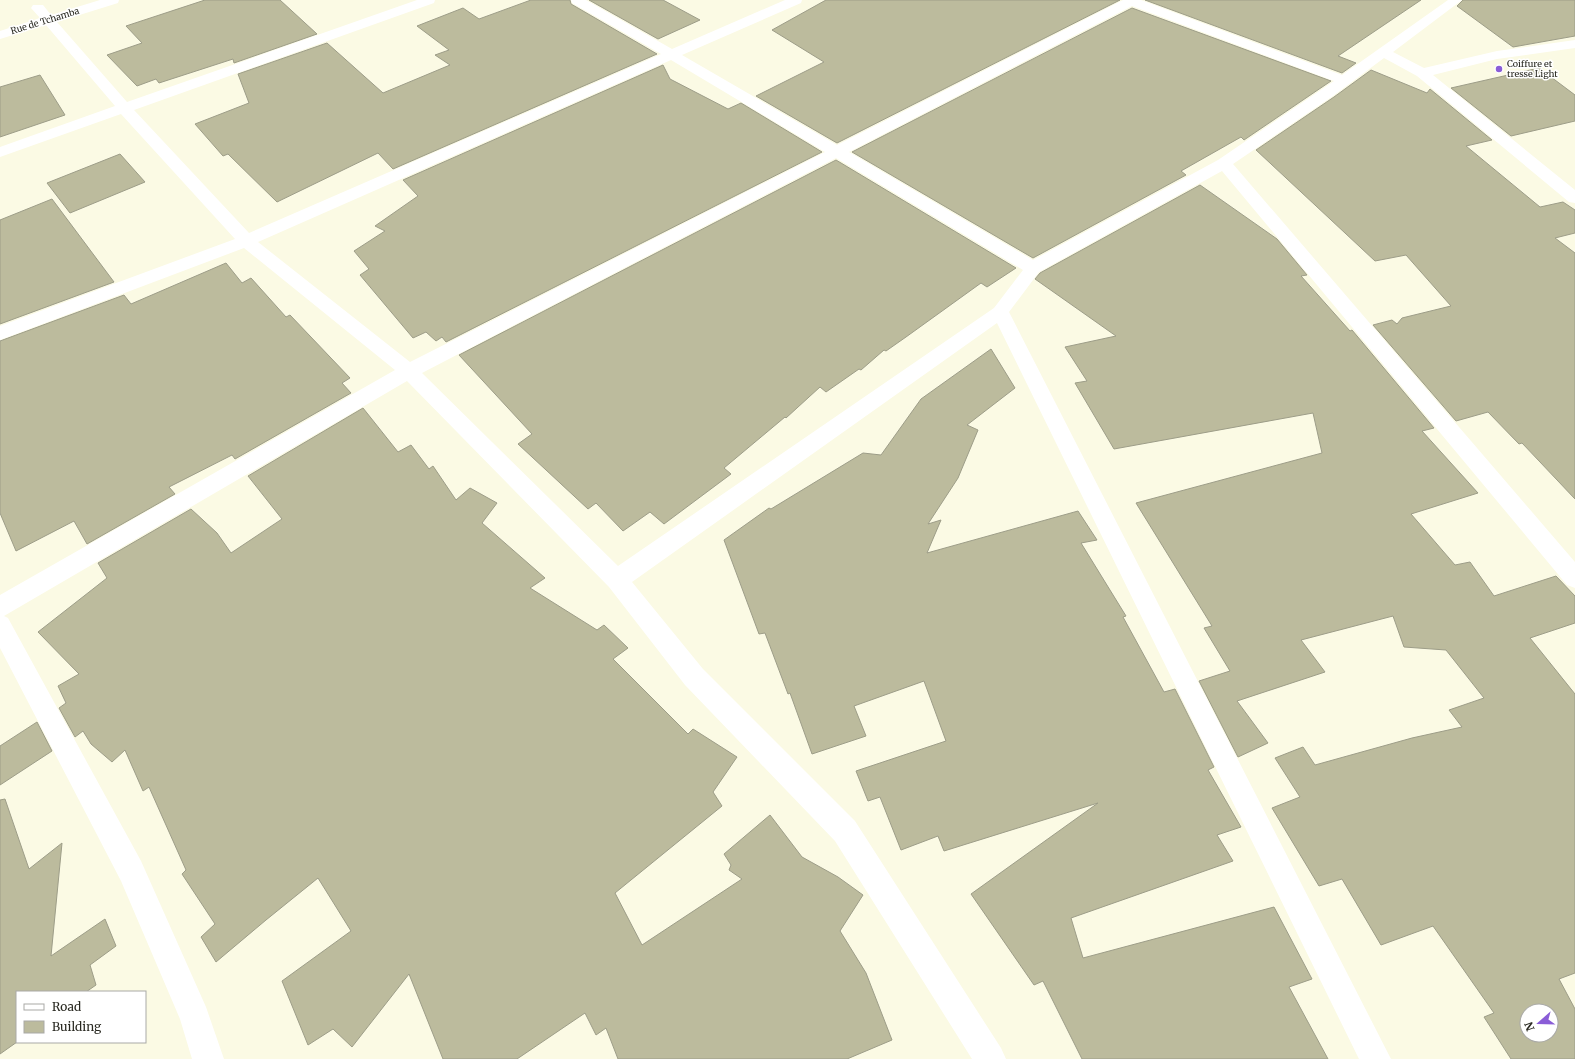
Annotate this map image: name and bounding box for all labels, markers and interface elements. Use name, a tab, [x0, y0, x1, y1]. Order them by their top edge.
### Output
street label: Rue de Tchamba	[9, 5, 81, 36]
place label: Coiffure et tresse Light	[1507, 58, 1558, 79]
marker: Coiffure et tresse Light	[1494, 64, 1504, 74]
legend	[16, 991, 146, 1043]
text: Road	[52, 999, 81, 1014]
north arrow	[1519, 1003, 1559, 1043]
text: Building	[52, 1019, 102, 1034]
text: N	[1521, 1020, 1538, 1033]

